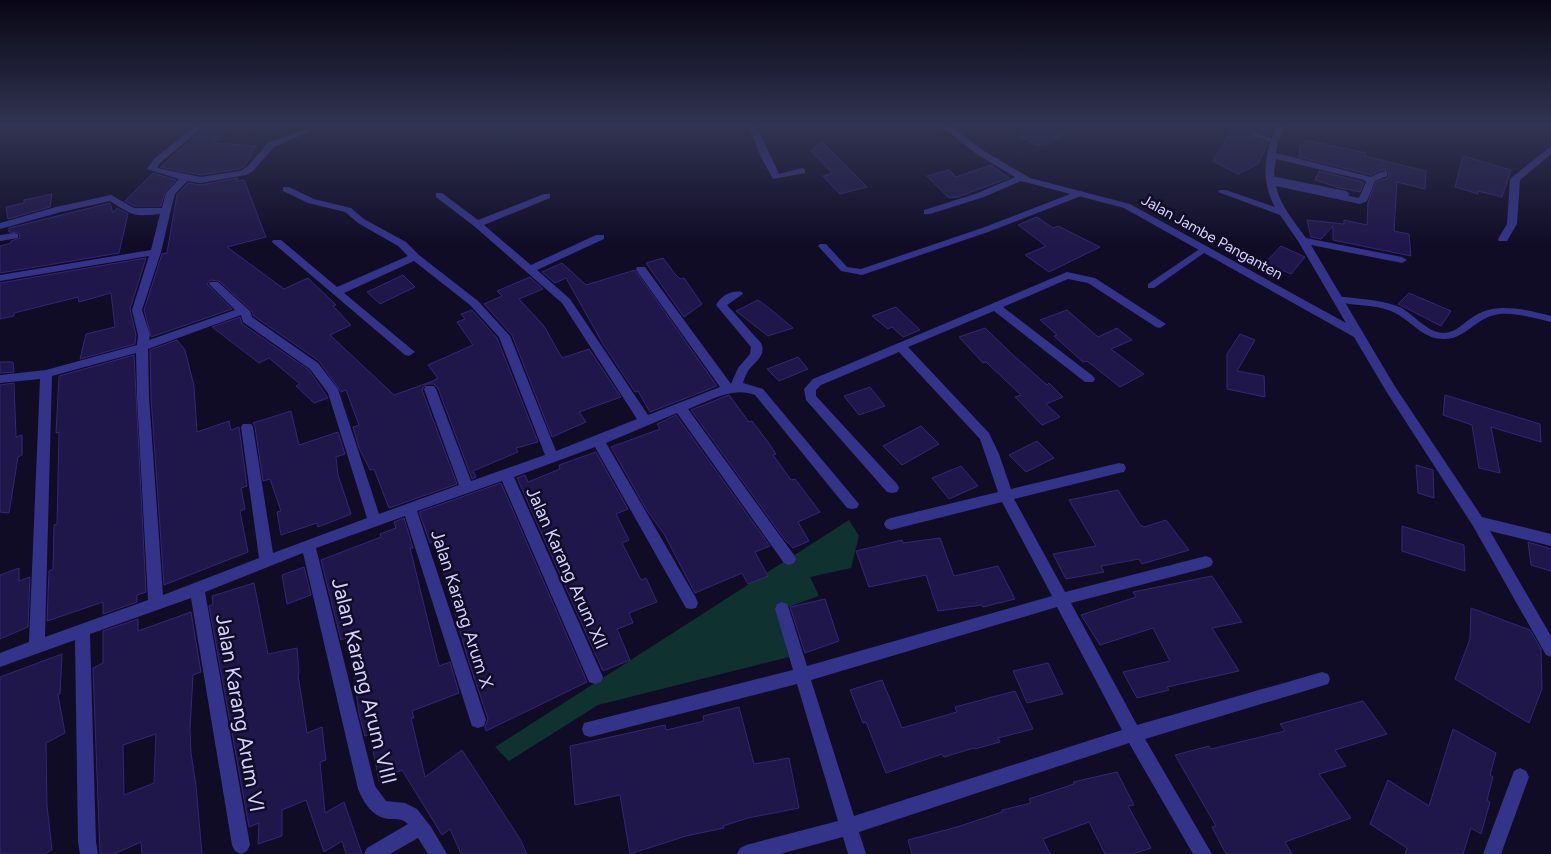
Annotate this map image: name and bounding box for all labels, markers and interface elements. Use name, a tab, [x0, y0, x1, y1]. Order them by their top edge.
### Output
street label: Jalan Jambe Panganten	[1138, 191, 1286, 283]
street label: Jalan Karang Arum XII	[521, 483, 613, 653]
street label: Jalan Karang Arum X	[426, 527, 498, 691]
street label: Jalan Karang Arum VIII	[327, 575, 402, 787]
street label: Jalan Karang Arum VI	[211, 612, 270, 814]

